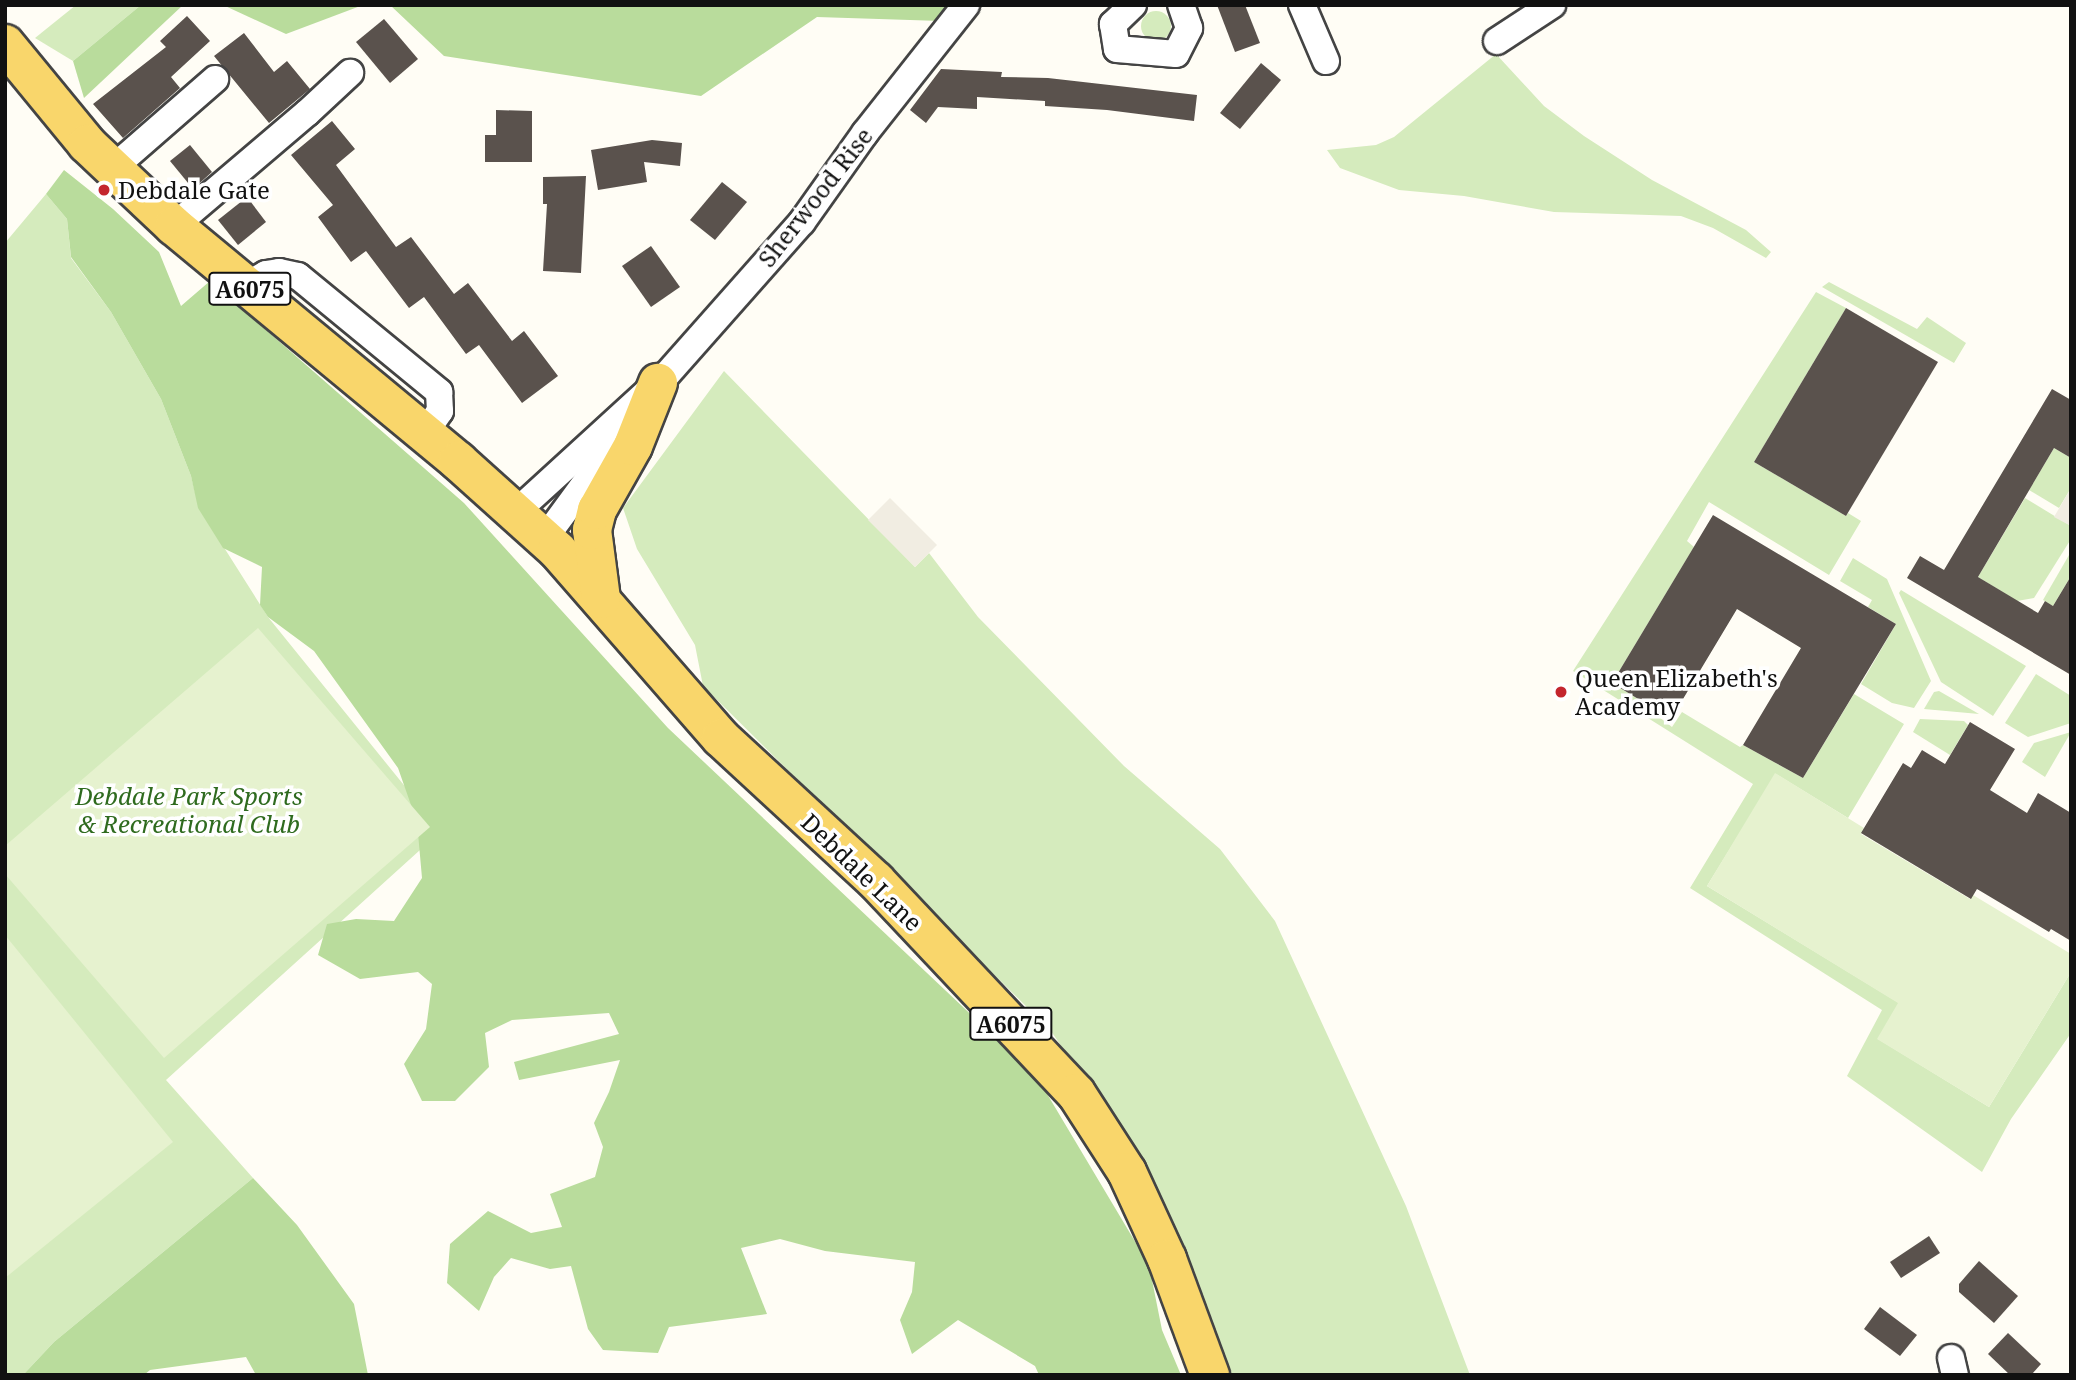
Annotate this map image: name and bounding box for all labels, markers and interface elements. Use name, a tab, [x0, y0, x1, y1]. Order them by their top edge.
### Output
street label: Sherwood Rise	[752, 122, 878, 272]
place label: Debdale Gate	[118, 176, 270, 204]
marker: Debdale Gate	[96, 182, 112, 198]
road number: A6075	[208, 270, 292, 308]
place label: Queen Elizabeth's Academy	[1575, 664, 1778, 720]
marker: Queen Elizabeth's Academy	[1553, 684, 1569, 700]
park label: Debdale Park Sports & Recreational Club	[75, 782, 303, 838]
street label: Debdale Lane	[796, 807, 928, 937]
road number: A6075	[969, 1004, 1053, 1044]

